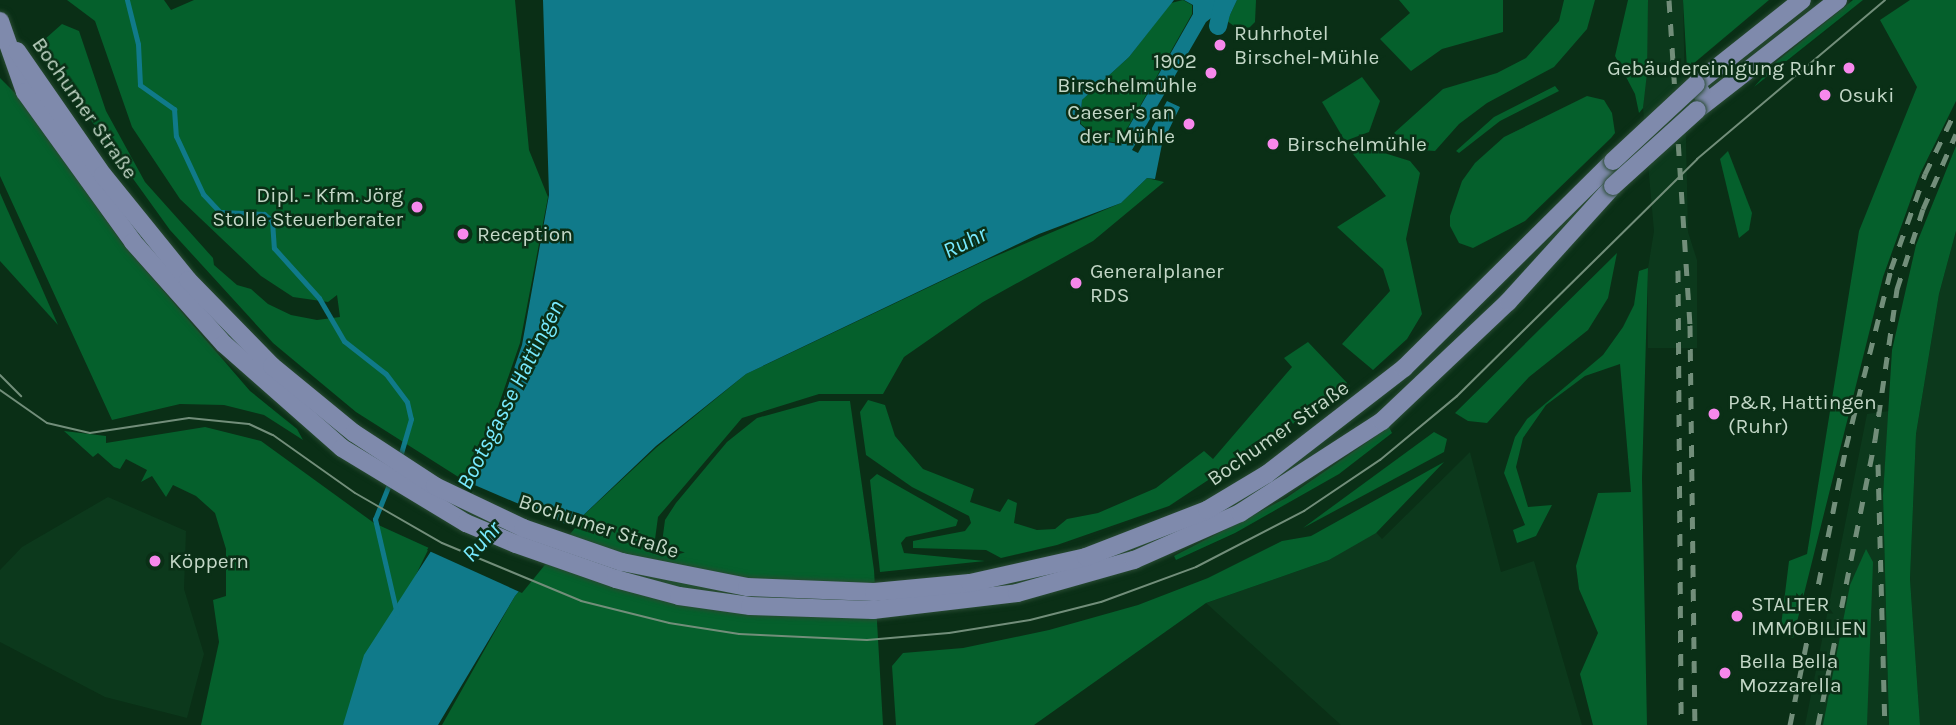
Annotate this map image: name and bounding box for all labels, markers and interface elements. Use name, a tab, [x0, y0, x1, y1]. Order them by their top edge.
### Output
place label: Ruhrhotel Birschel-Mühle	[1234, 20, 1379, 70]
street label: Bochumer Straße	[27, 32, 143, 184]
marker: Ruhrhotel Birschel-Mühle	[1212, 37, 1228, 53]
place label: 1902 Birschelmühle	[1057, 48, 1197, 98]
place label: Gebäudereinigung Ruhr	[1607, 55, 1835, 81]
marker: Gebäudereinigung Ruhr	[1841, 60, 1857, 76]
marker: 1902 Birschelmühle	[1203, 65, 1219, 81]
place label: Osuki	[1839, 82, 1894, 108]
marker: Osuki	[1817, 87, 1833, 103]
place label: Caeser's an der Mühle	[1067, 99, 1175, 149]
marker: Caeser's an der Mühle	[1181, 116, 1197, 132]
place label: Birschelmühle	[1287, 131, 1427, 157]
marker: Birschelmühle	[1265, 136, 1281, 152]
place label: Dipl. - Kfm. Jörg Stolle Steuerberater	[212, 182, 403, 232]
marker: Dipl. - Kfm. Jörg Stolle Steuerberater	[409, 199, 425, 215]
place label: Reception	[477, 221, 573, 247]
water label: Ruhr	[938, 221, 992, 265]
marker: Reception	[455, 226, 471, 242]
place label: Generalplaner RDS	[1090, 258, 1224, 308]
marker: Generalplaner RDS	[1068, 275, 1084, 291]
water label: Bootsgasse Hattingen	[451, 296, 571, 494]
street label: Bochumer Straße	[1202, 375, 1354, 491]
place label: P&R, Hattingen (Ruhr)	[1728, 389, 1877, 439]
marker: P&R, Hattingen (Ruhr)	[1706, 406, 1722, 422]
street label: Bochumer Straße	[516, 488, 682, 564]
water label: Ruhr	[456, 516, 508, 568]
place label: Köppern	[169, 548, 249, 574]
marker: Köppern	[147, 553, 163, 569]
place label: STALTER IMMOBILIEN	[1751, 591, 1867, 641]
marker: STALTER IMMOBILIEN	[1729, 608, 1745, 624]
place label: Bella Bella Mozzarella	[1739, 648, 1841, 698]
marker: Bella Bella Mozzarella	[1717, 665, 1733, 681]

